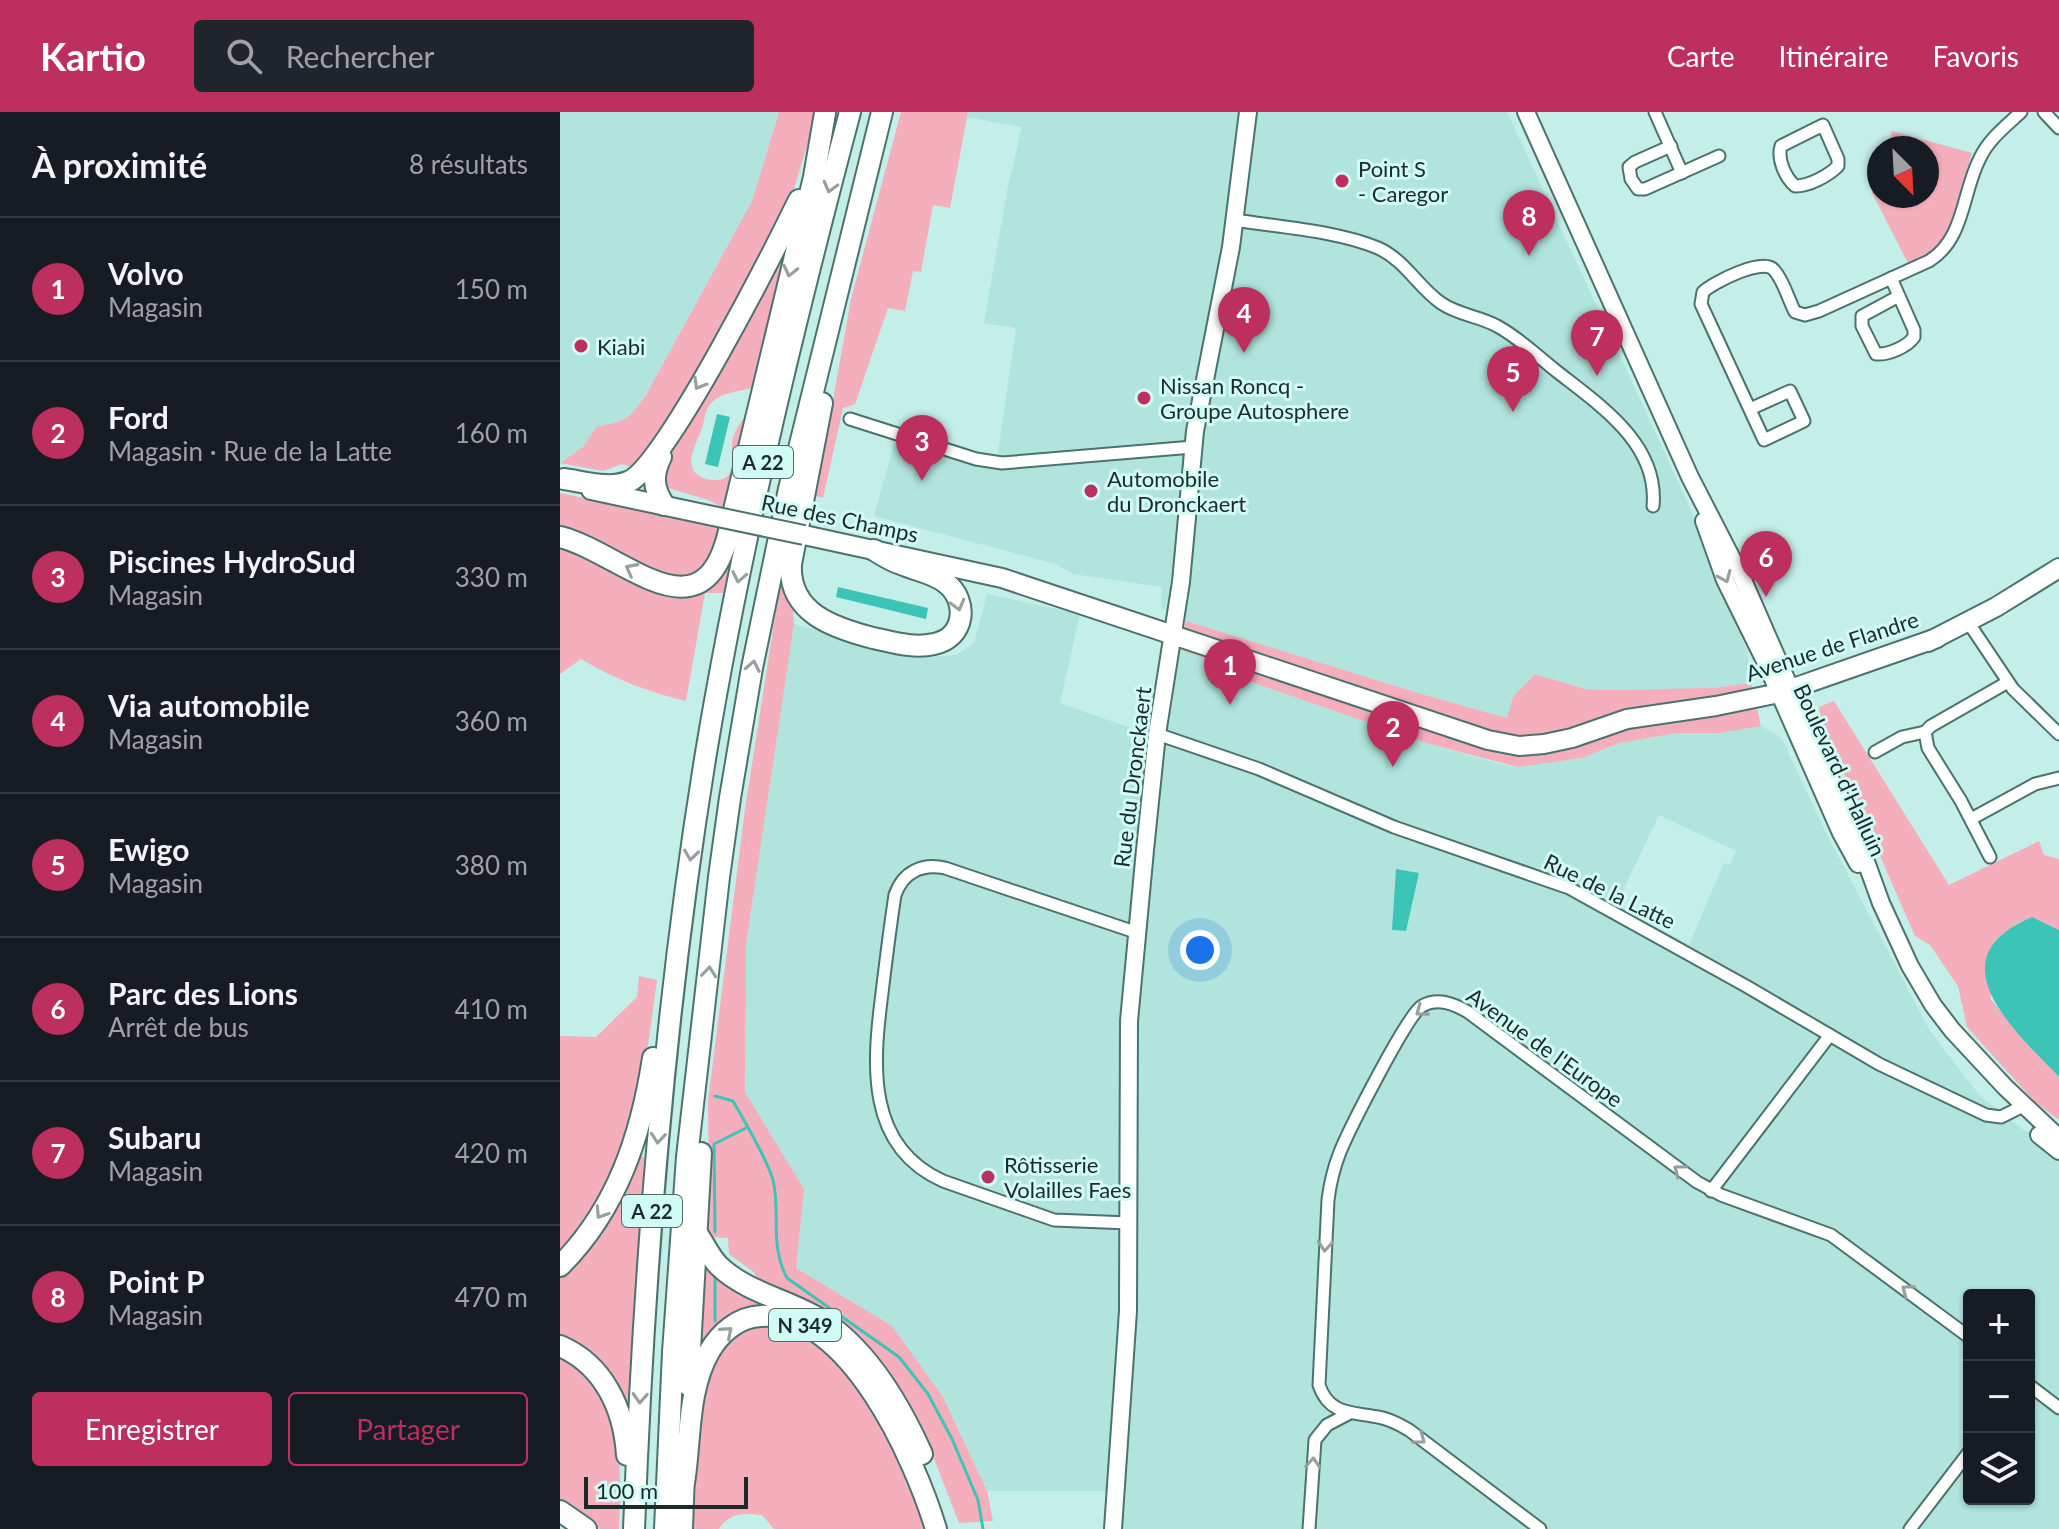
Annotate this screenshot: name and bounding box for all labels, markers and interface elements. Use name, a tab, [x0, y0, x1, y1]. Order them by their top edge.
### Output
search box	[194, 20, 754, 92]
text: Kartio	[40, 33, 146, 79]
icon: search	[222, 34, 266, 78]
text: Rechercher	[286, 38, 434, 74]
text: Carte	[1667, 39, 1734, 73]
text: Itinéraire	[1778, 39, 1889, 73]
text: Favoris	[1933, 39, 2019, 73]
north arrow	[1867, 136, 1939, 208]
text: À proximité	[32, 144, 207, 185]
text: 8 résultats	[409, 148, 528, 180]
place label: Point S - Caregor	[1358, 155, 1448, 207]
marker: Point S - Caregor	[1333, 172, 1351, 190]
one-way arrow	[823, 180, 839, 194]
pin: 8	[1503, 190, 1555, 256]
text: Volvo	[108, 255, 184, 291]
one-way arrow	[782, 264, 799, 278]
text: 1	[50, 273, 66, 305]
text: 150 m	[455, 273, 528, 305]
pin: 4	[1218, 287, 1270, 353]
text: Magasin	[108, 291, 203, 323]
pin: 7	[1571, 310, 1623, 376]
place label: Kiabi	[597, 333, 645, 360]
marker: Kiabi	[572, 337, 590, 355]
pin: 5	[1487, 346, 1539, 412]
place label: Nissan Roncq - Groupe Autosphere	[1160, 372, 1349, 424]
one-way arrow	[694, 376, 709, 390]
marker: Nissan Roncq - Groupe Autosphere	[1135, 389, 1153, 407]
text: Ford	[108, 399, 169, 435]
pin: 3	[896, 415, 948, 481]
text: 2	[50, 417, 66, 449]
text: 160 m	[455, 417, 528, 449]
text: Magasin · Rue de la Latte	[108, 435, 392, 467]
road number: A 22	[733, 446, 793, 478]
place label: Automobile du Dronckaert	[1107, 465, 1246, 517]
marker: Automobile du Dronckaert	[1082, 482, 1100, 500]
street label: Rue des Champs	[759, 488, 921, 548]
pin: 6	[1740, 531, 1792, 597]
text: Piscines HydroSud	[108, 543, 356, 579]
text: 3	[50, 561, 66, 593]
text: 330 m	[455, 561, 528, 593]
one-way arrow	[626, 563, 640, 579]
one-way arrow	[1715, 569, 1731, 584]
one-way arrow	[731, 570, 748, 583]
text: Magasin	[108, 579, 203, 611]
one-way arrow	[948, 598, 965, 611]
street label: Avenue de Flandre	[1742, 605, 1922, 687]
pin: 1	[1204, 639, 1256, 705]
one-way arrow	[743, 660, 760, 673]
street label: Boulevard d'Halluin	[1788, 679, 1892, 861]
street label: Rue du Dronckaert	[1108, 685, 1157, 869]
text: Via automobile	[108, 687, 310, 723]
pin: 2	[1367, 701, 1419, 767]
text: 4	[50, 705, 66, 737]
text: 360 m	[455, 705, 528, 737]
text: Magasin	[108, 723, 203, 755]
text: Ewigo	[108, 831, 189, 867]
one-way arrow	[683, 848, 700, 862]
street label: Rue de la Latte	[1540, 848, 1680, 934]
text: 5	[50, 849, 66, 881]
text: 380 m	[455, 849, 528, 881]
text: Magasin	[108, 867, 203, 899]
your location	[1180, 930, 1220, 970]
one-way arrow	[700, 965, 717, 978]
text: Parc des Lions	[108, 975, 298, 1011]
street label: Avenue de l'Europe	[1462, 981, 1628, 1113]
text: 6	[50, 993, 66, 1025]
text: 410 m	[455, 993, 528, 1025]
one-way arrow	[1415, 1001, 1430, 1016]
text: Arrêt de bus	[108, 1011, 249, 1043]
text: Subaru	[108, 1119, 201, 1155]
one-way arrow	[650, 1132, 667, 1145]
text: 7	[50, 1137, 66, 1169]
text: 420 m	[455, 1137, 528, 1169]
place label: Rôtisserie Volailles Faes	[1004, 1151, 1131, 1203]
text: Magasin	[108, 1155, 203, 1187]
one-way arrow	[1673, 1165, 1688, 1179]
marker: Rôtisserie Volailles Faes	[979, 1168, 997, 1186]
road number: A 22	[622, 1195, 682, 1227]
one-way arrow	[596, 1204, 611, 1219]
one-way arrow	[1317, 1240, 1334, 1253]
text: Point P	[108, 1263, 204, 1299]
text: 8	[50, 1281, 66, 1313]
text: 470 m	[455, 1281, 528, 1313]
one-way arrow	[1901, 1285, 1916, 1300]
map controls	[1963, 1289, 2035, 1505]
button: +	[1963, 1289, 2035, 1361]
text: Magasin	[108, 1299, 203, 1331]
road number: N 349	[769, 1309, 841, 1341]
one-way arrow	[717, 1327, 732, 1342]
button: −	[1963, 1361, 2035, 1433]
button: Enregistrer	[32, 1392, 272, 1466]
button: Partager	[288, 1392, 528, 1466]
one-way arrow	[631, 1392, 648, 1405]
one-way arrow	[1411, 1429, 1426, 1443]
button: layers	[1963, 1433, 2035, 1505]
one-way arrow	[1304, 1456, 1321, 1469]
scale bar	[584, 1473, 748, 1509]
text: 100 m	[596, 1477, 658, 1504]

